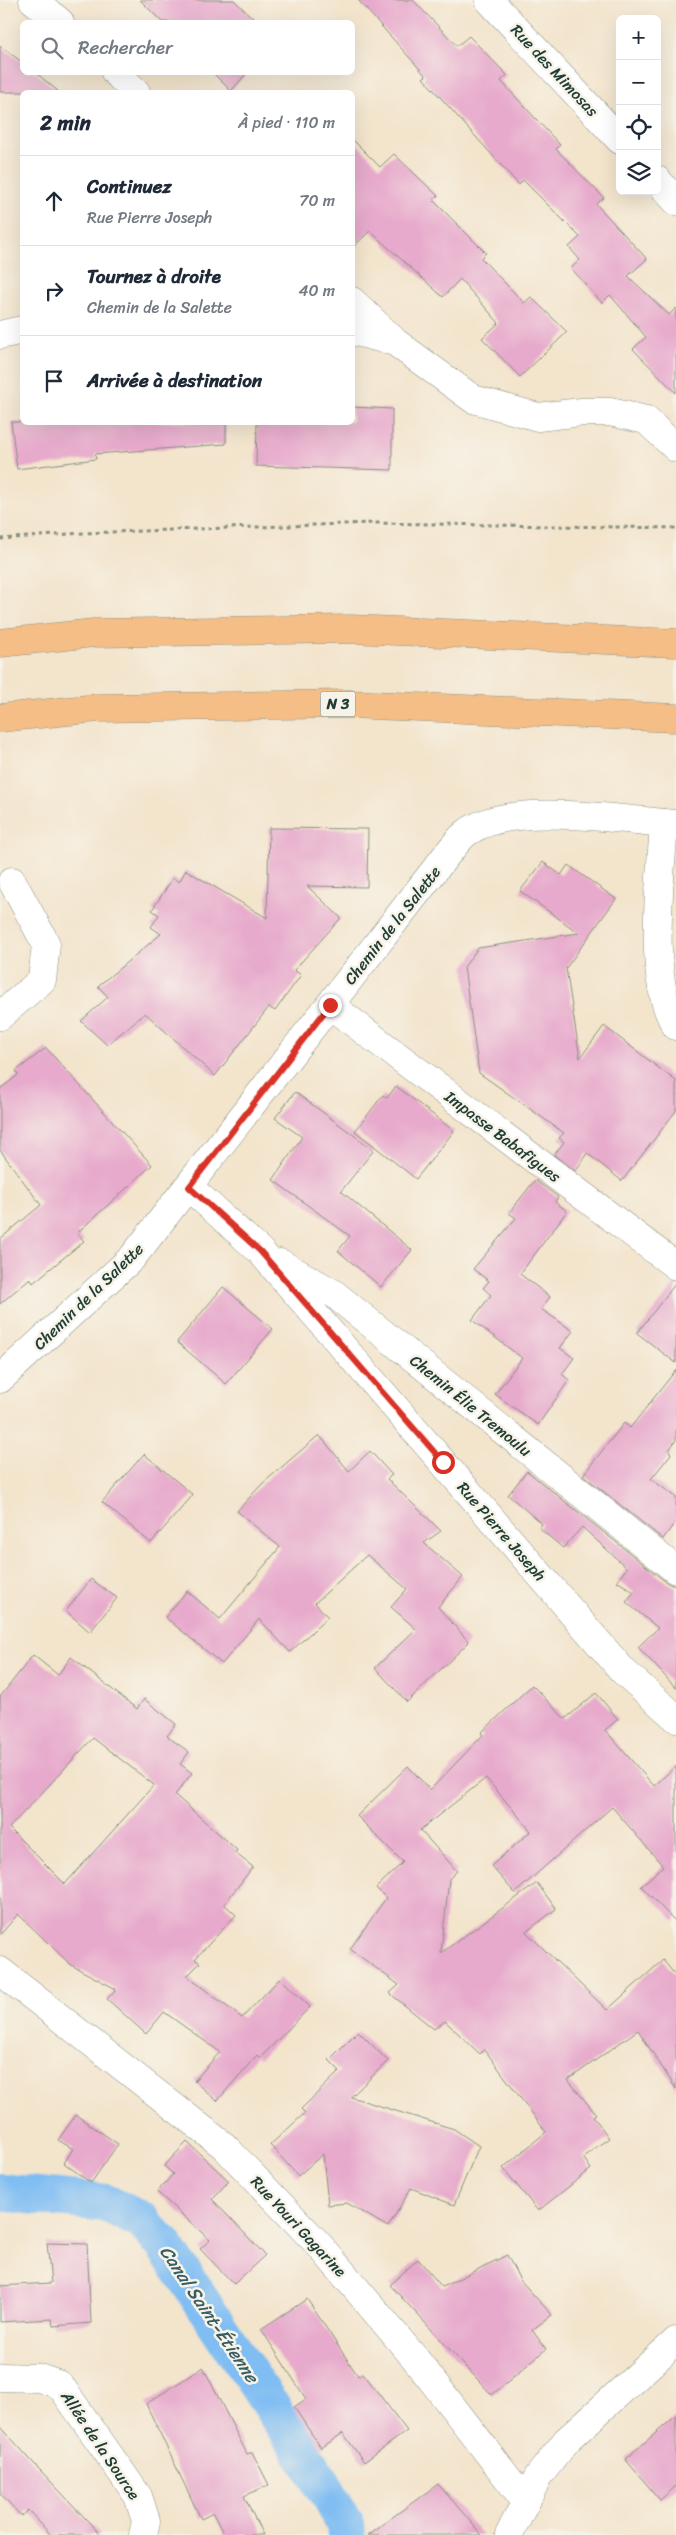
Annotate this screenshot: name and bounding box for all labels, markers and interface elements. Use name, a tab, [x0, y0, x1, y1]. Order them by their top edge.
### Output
map controls	[616, 15, 661, 195]
button: +	[616, 15, 661, 60]
street label: Rue des Mimosas	[503, 17, 606, 124]
search box	[20, 20, 355, 75]
text: Rechercher	[78, 31, 173, 64]
icon: search	[38, 34, 66, 62]
button: −	[616, 60, 661, 105]
text: 2 min	[40, 104, 91, 142]
button: locate	[616, 105, 661, 150]
text: À pied · 110 m	[238, 108, 335, 137]
button: layers	[616, 150, 661, 195]
text: Continuez	[87, 170, 172, 203]
text: 70 m	[299, 186, 335, 215]
icon: ahead	[40, 187, 68, 215]
text: Rue Pierre Joseph	[87, 203, 212, 232]
text: Tournez à droite	[87, 260, 221, 293]
text: 40 m	[298, 276, 335, 305]
icon: right	[40, 277, 68, 305]
text: Chemin de la Salette	[87, 293, 232, 322]
text: Arrivée à destination	[87, 364, 262, 397]
icon: arrive	[40, 367, 68, 395]
road number: N 3	[320, 692, 356, 716]
street label: Chemin de la Salette	[336, 859, 448, 991]
route end	[319, 994, 342, 1017]
street label: Impasse Babafigues	[437, 1082, 568, 1190]
street label: Chemin de la Salette	[26, 1236, 151, 1357]
street label: Chemin Élie Tremoulu	[403, 1347, 539, 1464]
route start	[432, 1451, 455, 1474]
street label: Rue Pierre Joseph	[450, 1475, 554, 1588]
street label: Rue Youri Gagarine	[243, 2169, 354, 2284]
water label: Canal Saint-Étienne	[151, 2239, 268, 2391]
street label: Allée de la Source	[53, 2384, 148, 2506]

